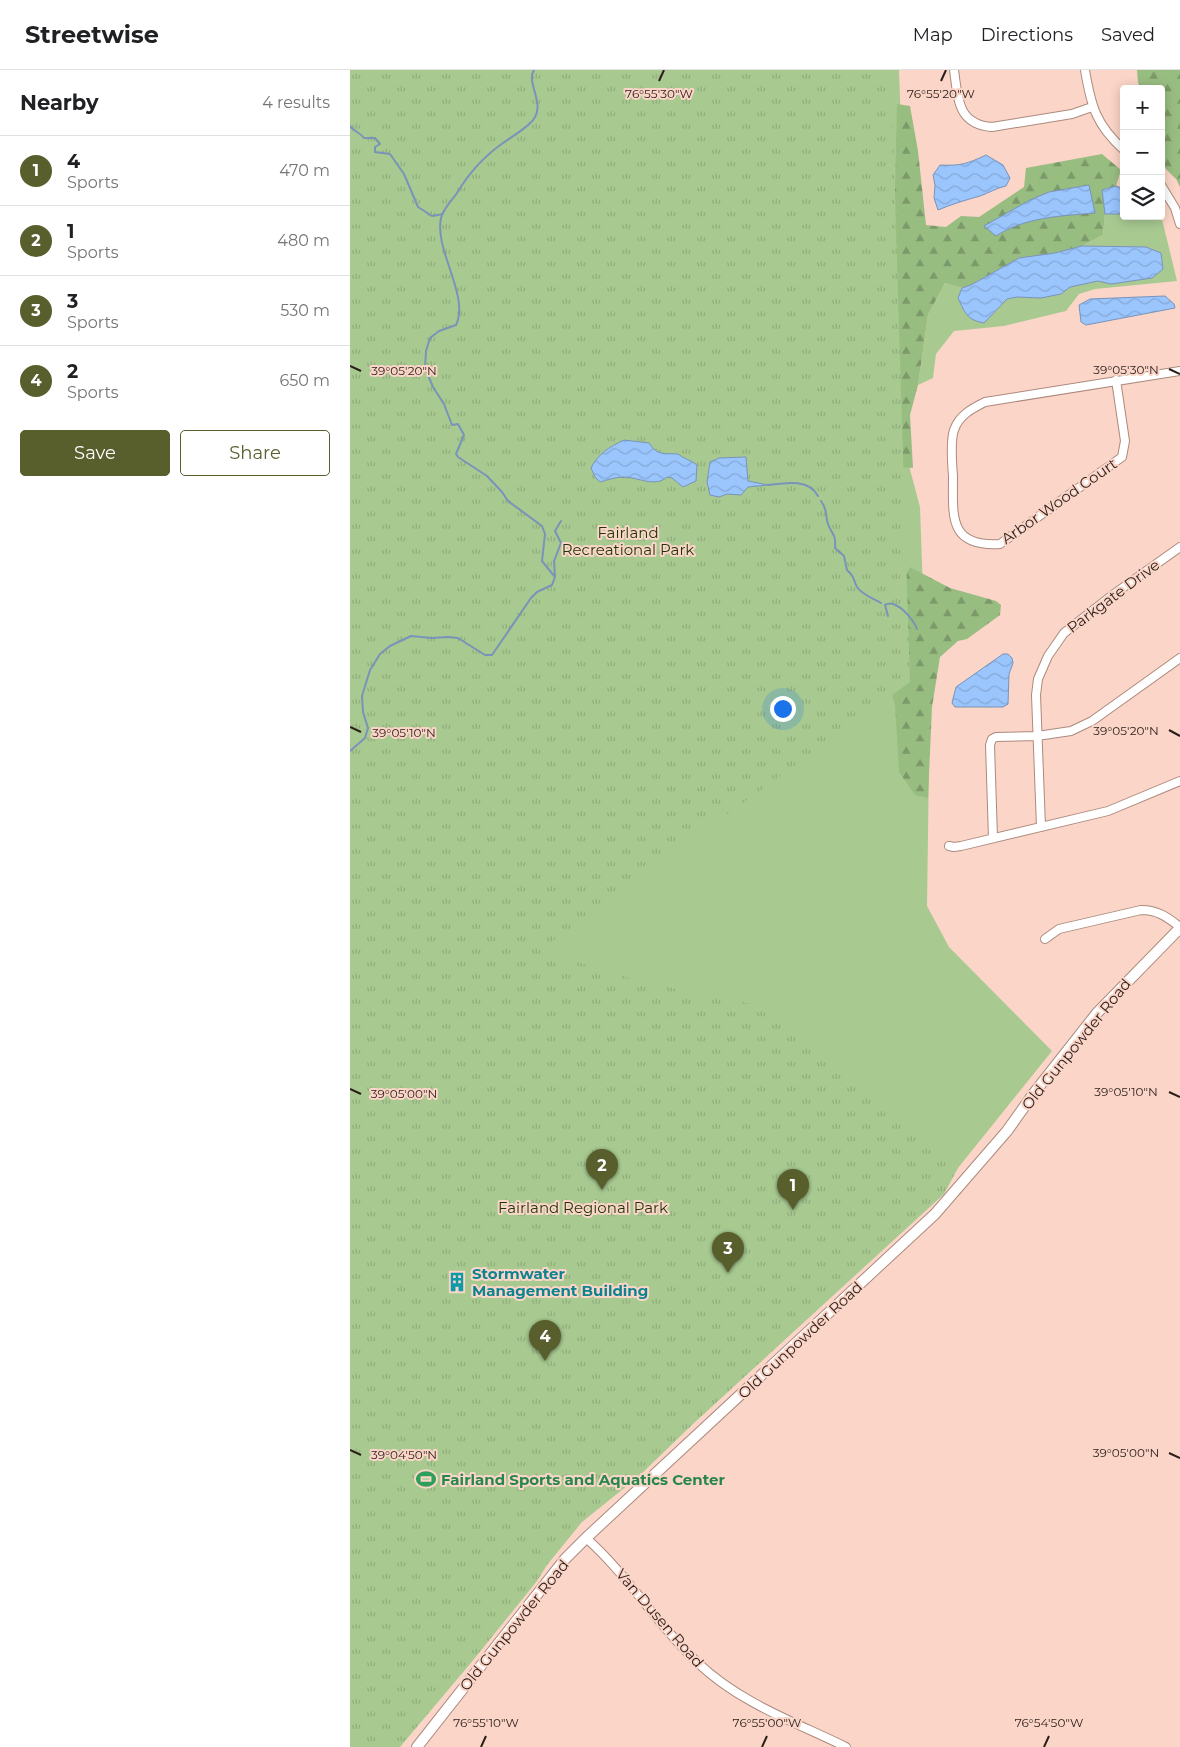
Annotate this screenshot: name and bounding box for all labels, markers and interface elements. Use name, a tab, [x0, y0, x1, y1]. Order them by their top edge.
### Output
text: Streetwise	[25, 20, 159, 49]
text: Map	[913, 24, 953, 46]
text: Directions	[981, 24, 1073, 46]
text: Saved	[1101, 24, 1155, 46]
map controls	[1120, 85, 1165, 220]
button: +	[1120, 85, 1165, 130]
text: 76°55'30"W	[625, 86, 693, 101]
text: 76°55'20"W	[907, 86, 975, 101]
text: Nearby	[20, 90, 99, 115]
text: 4 results	[262, 93, 330, 112]
button: −	[1120, 130, 1165, 175]
text: 4	[67, 150, 80, 173]
text: 1	[33, 161, 39, 180]
text: 470 m	[279, 161, 330, 180]
text: Sports	[67, 173, 119, 192]
button: layers	[1120, 175, 1165, 220]
text: 1	[67, 220, 74, 243]
text: 2	[31, 231, 41, 250]
text: 480 m	[277, 231, 330, 250]
text: Sports	[67, 243, 119, 262]
text: 3	[67, 290, 78, 313]
text: 3	[31, 301, 41, 320]
text: 530 m	[280, 301, 330, 320]
text: Sports	[67, 313, 119, 332]
text: 2	[67, 360, 78, 383]
text: 39°05'30"N	[1093, 362, 1159, 377]
text: 39°05'20"N	[371, 363, 437, 378]
text: 4	[30, 371, 42, 390]
text: 650 m	[279, 371, 330, 390]
text: Sports	[67, 383, 119, 402]
button: Save	[20, 430, 170, 476]
button: Share	[180, 430, 330, 476]
street label: Arbor Wood Court	[997, 454, 1121, 548]
park label: Fairland Recreational Park	[562, 523, 694, 559]
street label: Parkgate Drive	[1063, 555, 1163, 637]
your location	[770, 696, 796, 722]
text: 39°05'20"N	[1093, 723, 1159, 738]
text: 39°05'10"N	[372, 725, 436, 740]
street label: Old Gunpowder Road	[1017, 975, 1135, 1113]
text: 39°05'10"N	[1094, 1084, 1158, 1099]
text: 39°05'00"N	[371, 1086, 437, 1101]
pin: 2	[586, 1149, 618, 1190]
pin: 1	[777, 1169, 809, 1210]
park label: Fairland Regional Park	[498, 1198, 668, 1217]
pin: 3	[712, 1232, 744, 1273]
place label: Stormwater Management Building	[472, 1264, 648, 1300]
building icon: Stormwater Management Building	[446, 1271, 468, 1293]
street label: Old Gunpowder Road	[734, 1277, 866, 1403]
pin: 4	[529, 1320, 561, 1361]
text: 39°05'00"N	[1093, 1445, 1159, 1460]
text: 39°04'50"N	[371, 1447, 437, 1462]
sports icon: Fairland Sports and Aquatics Center	[415, 1468, 437, 1490]
place label: Fairland Sports and Aquatics Center	[441, 1470, 725, 1489]
street label: Old Gunpowder Road	[455, 1556, 573, 1694]
street label: Van Dusen Road	[612, 1565, 708, 1671]
text: 76°55'10"W	[453, 1715, 519, 1730]
text: 76°55'00"W	[733, 1715, 801, 1730]
text: 76°54'50"W	[1015, 1715, 1083, 1730]

